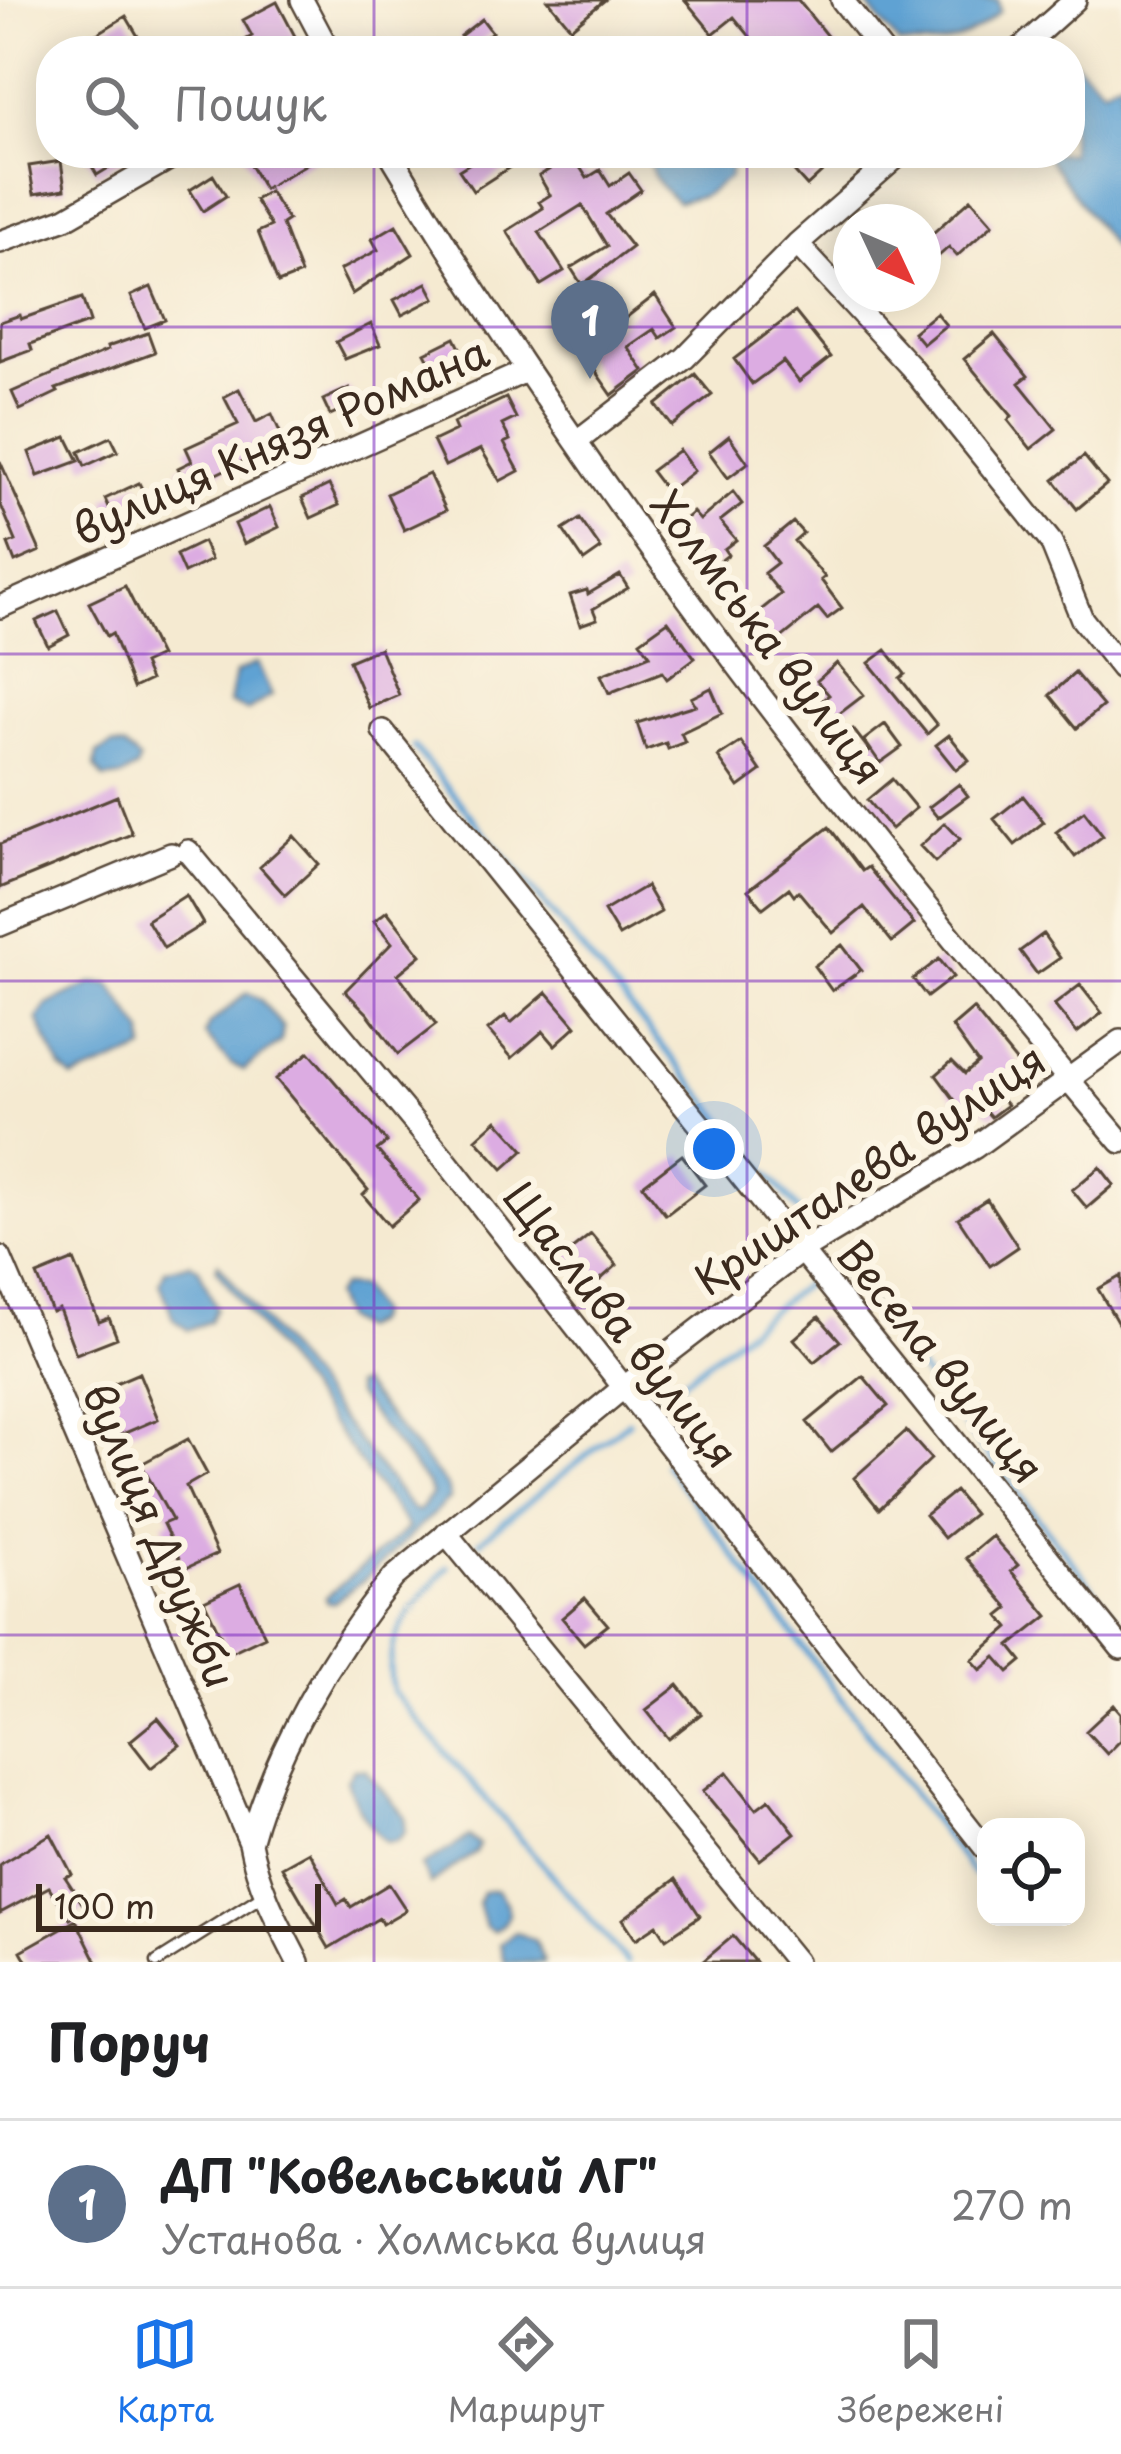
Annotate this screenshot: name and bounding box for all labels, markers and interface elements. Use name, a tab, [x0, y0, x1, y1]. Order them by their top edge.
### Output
search box	[36, 36, 1085, 168]
text: Пошук	[174, 68, 327, 136]
icon: search	[78, 69, 144, 135]
north arrow	[833, 204, 941, 312]
pin: 1	[551, 280, 629, 379]
street label: вулиця Князя Романа	[62, 319, 499, 559]
street label: Холмська вулиця	[637, 475, 901, 797]
street label: Кришталева вулиця	[681, 1027, 1057, 1309]
your location	[684, 1119, 744, 1179]
street label: Щаслива вулиця	[490, 1166, 754, 1480]
street label: Весела вулиця	[824, 1224, 1060, 1496]
street label: вулиця Дружби	[68, 1373, 254, 1697]
map controls	[977, 1818, 1085, 1926]
button: locate	[977, 1818, 1085, 1926]
scale bar	[36, 1878, 321, 1931]
text: 100 m	[54, 1880, 155, 1930]
text: Поруч	[48, 2002, 210, 2079]
text: ДП "Ковельський ЛГ"	[162, 2140, 658, 2208]
text: 1	[78, 2174, 96, 2233]
text: 270 m	[951, 2174, 1073, 2233]
text: Установа · Холмська вулиця	[162, 2208, 707, 2267]
tab: Карта	[117, 2311, 214, 2433]
tab: Маршрут	[448, 2311, 604, 2433]
tab: Збережені	[838, 2311, 1004, 2433]

